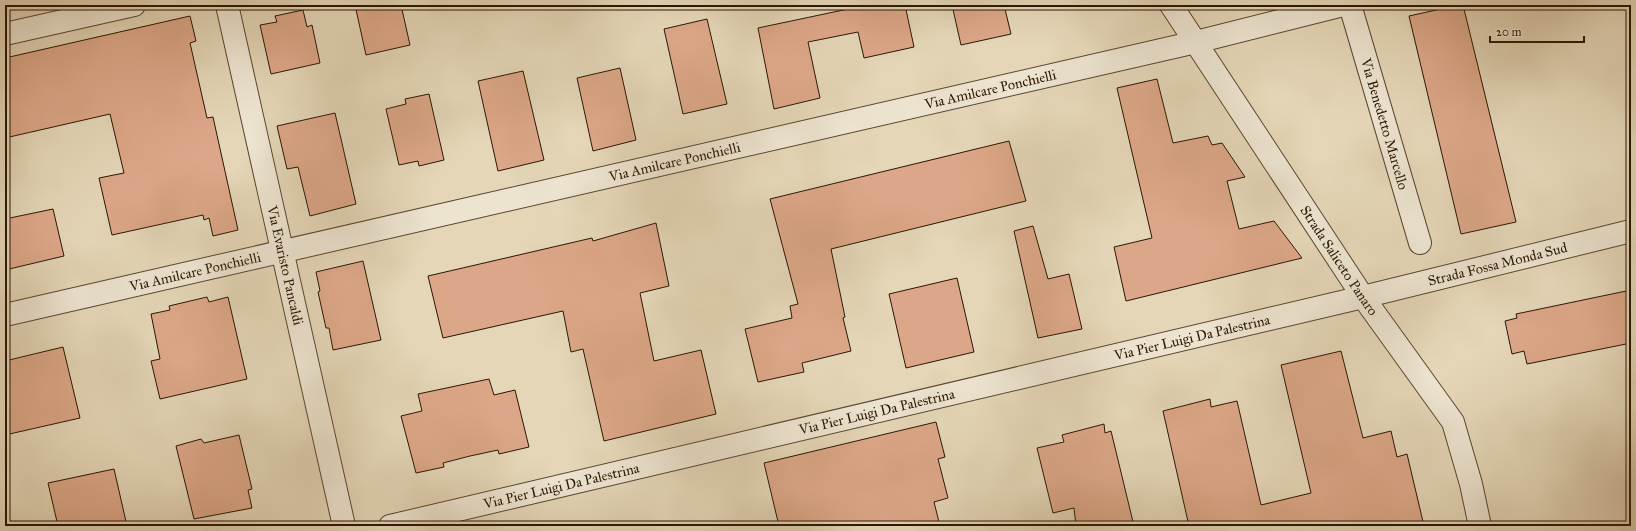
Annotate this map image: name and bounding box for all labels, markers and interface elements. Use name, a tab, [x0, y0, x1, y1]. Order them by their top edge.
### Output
scale bar	[1490, 18, 1584, 44]
text: 20 m	[1496, 25, 1522, 39]
street label: Via Benedetto Marcello	[1357, 55, 1412, 192]
street label: Via Amilcare Ponchielli	[922, 66, 1058, 113]
street label: Via Amilcare Ponchielli	[606, 139, 742, 186]
street label: Via Evaristo Pancaldi	[263, 203, 307, 327]
street label: Strada Saliceto Panaro	[1296, 203, 1382, 319]
street label: Strada Fossa Monda Sud	[1426, 239, 1569, 290]
street label: Via Amilcare Ponchielli	[127, 249, 263, 295]
street label: Via Pier Luigi Da Palestrina	[1112, 311, 1272, 364]
street label: Via Pier Luigi Da Palestrina	[796, 385, 956, 439]
street label: Via Pier Luigi Da Palestrina	[481, 460, 641, 513]

